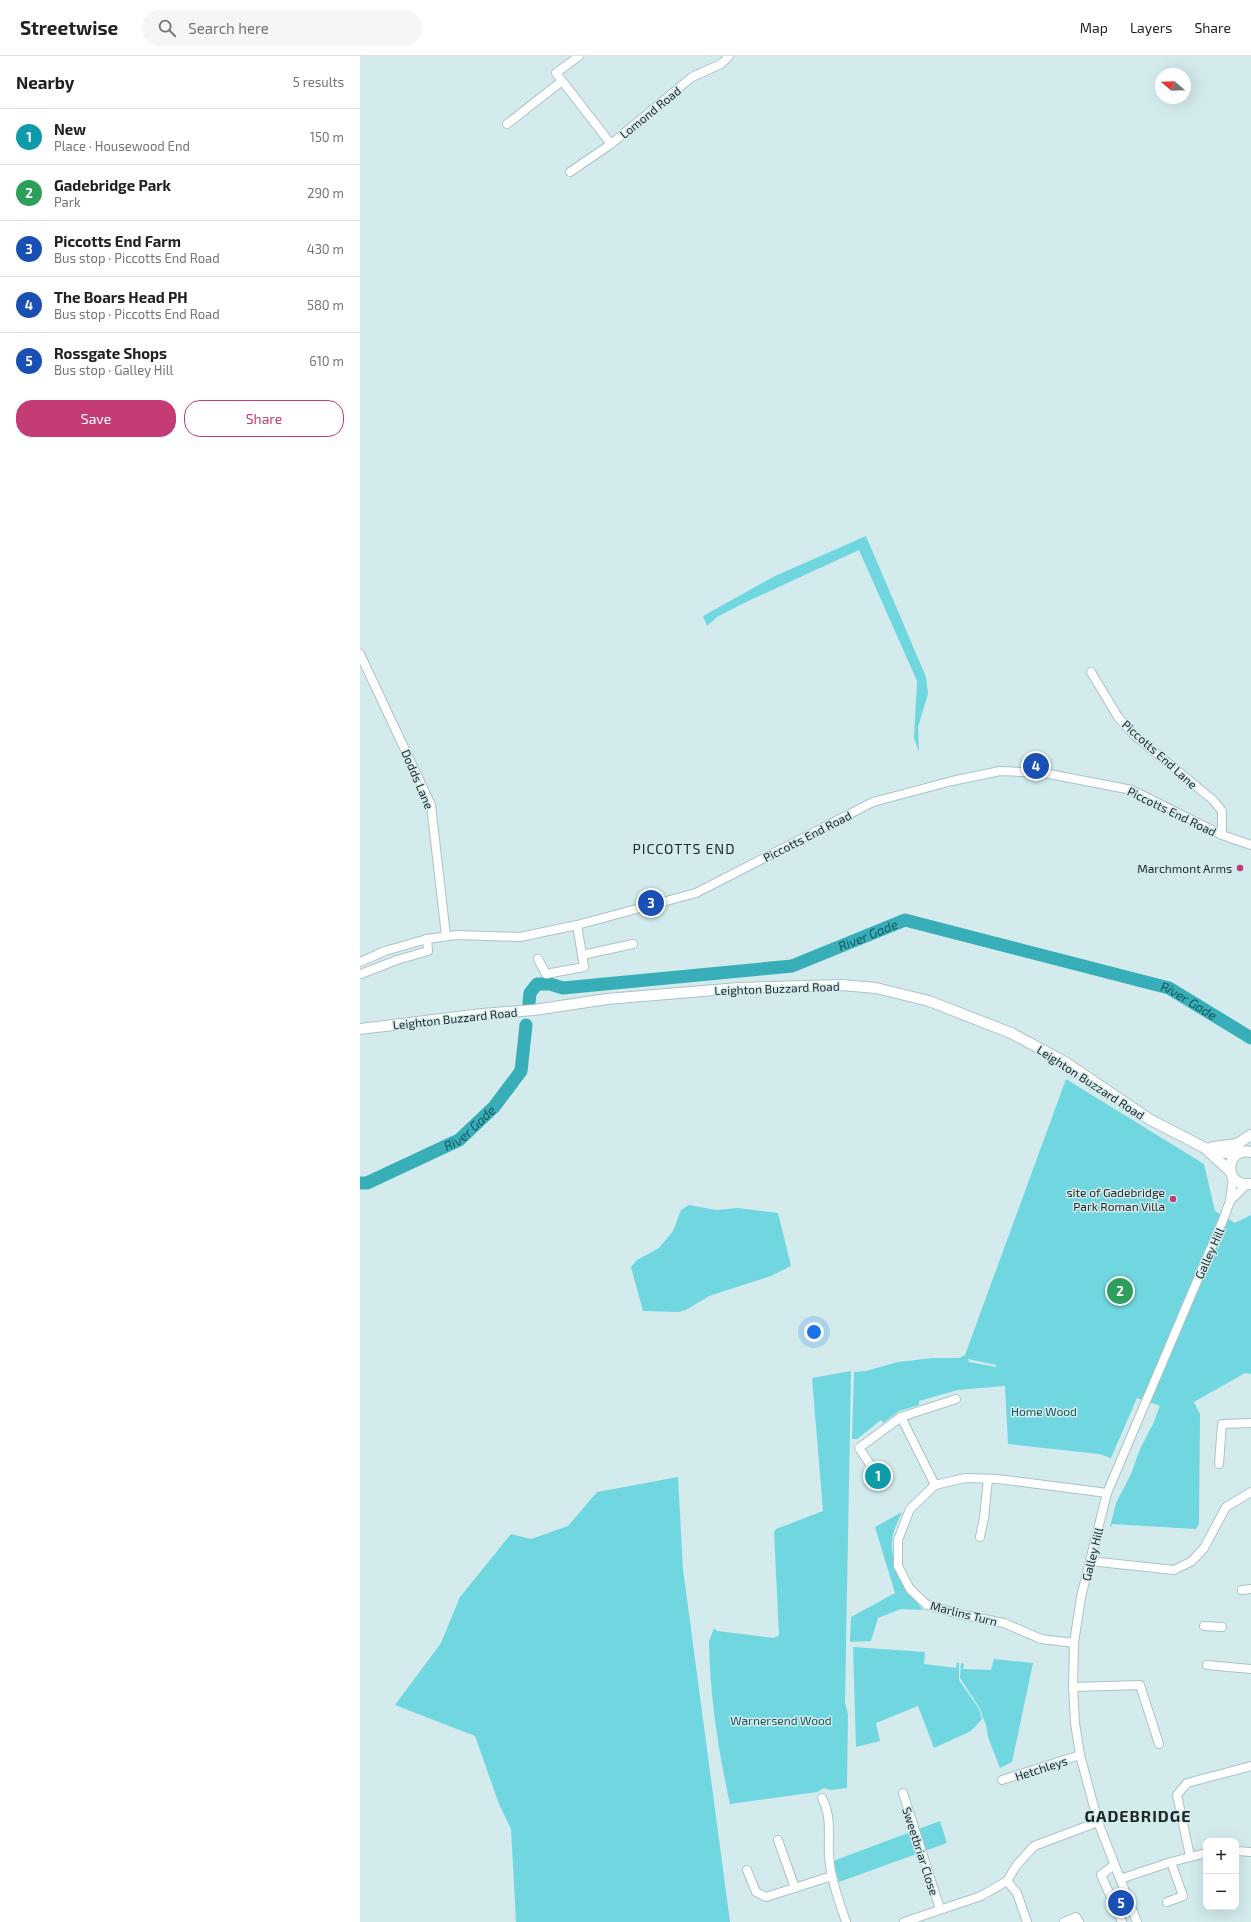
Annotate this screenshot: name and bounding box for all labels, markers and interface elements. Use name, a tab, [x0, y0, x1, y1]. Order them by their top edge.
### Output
search box	[142, 10, 422, 46]
text: Streetwise	[20, 16, 118, 39]
icon: search	[156, 17, 178, 39]
text: Search here	[188, 19, 269, 37]
text: Map	[1080, 19, 1108, 36]
text: Layers	[1130, 19, 1172, 36]
text: Share	[1194, 19, 1231, 36]
north arrow	[1155, 68, 1191, 104]
text: Nearby	[16, 72, 74, 92]
text: 5 results	[293, 74, 344, 90]
street label: Lomond Road	[617, 83, 683, 141]
text: New	[54, 120, 86, 138]
text: 1	[26, 129, 32, 145]
text: 150 m	[310, 129, 344, 145]
text: Place · Housewood End	[54, 138, 190, 154]
text: Gadebridge Park	[54, 176, 171, 194]
text: 2	[25, 185, 33, 201]
text: 290 m	[307, 185, 344, 201]
text: Park	[54, 194, 81, 210]
text: Piccotts End Farm	[54, 232, 181, 250]
text: 3	[25, 241, 33, 257]
text: 430 m	[307, 241, 344, 257]
text: Bus stop · Piccotts End Road	[54, 250, 220, 266]
text: The Boars Head PH	[54, 288, 188, 306]
text: 4	[25, 297, 33, 313]
text: 580 m	[307, 297, 344, 313]
text: Bus stop · Piccotts End Road	[54, 306, 220, 322]
text: Rossgate Shops	[54, 344, 167, 362]
text: 5	[25, 353, 33, 369]
text: 610 m	[309, 353, 344, 369]
text: Bus stop · Galley Hill	[54, 362, 173, 378]
button: Save	[16, 400, 176, 437]
button: Share	[184, 400, 344, 437]
street label: Piccotts End Lane	[1120, 717, 1200, 791]
street label: Dodds Lane	[399, 747, 437, 811]
pin: 4	[1023, 751, 1049, 781]
street label: Piccotts End Road	[1125, 783, 1219, 839]
street label: Piccotts End Road	[761, 808, 853, 864]
district label: PICCOTTS END	[633, 840, 736, 857]
place label: Marchmont Arms	[1137, 861, 1232, 875]
marker: Marchmont Arms	[1235, 863, 1245, 873]
pin: 3	[638, 888, 664, 918]
water label: River Gade	[836, 916, 900, 954]
water label: River Gade	[1159, 978, 1220, 1023]
street label: Leighton Buzzard Road	[714, 979, 840, 997]
street label: Leighton Buzzard Road	[392, 1004, 518, 1032]
street label: Leighton Buzzard Road	[1035, 1042, 1147, 1122]
water label: River Gade	[441, 1102, 499, 1154]
place label: site of Gadebridge Park Roman Villa	[1066, 1185, 1165, 1213]
marker: site of Gadebridge Park Roman Villa	[1168, 1194, 1178, 1204]
street label: Galley Hill	[1192, 1225, 1227, 1281]
pin: 2	[1107, 1276, 1133, 1306]
your location	[804, 1322, 824, 1342]
park label: Home Wood	[1011, 1404, 1077, 1418]
pin: 1	[865, 1461, 891, 1491]
street label: Galley Hill	[1079, 1525, 1105, 1582]
street label: Marlins Turn	[929, 1598, 999, 1628]
park label: Warnersend Wood	[730, 1713, 832, 1727]
street label: Hetchleys	[1013, 1753, 1069, 1783]
street label: Sweetbriar Close	[900, 1805, 942, 1897]
district label: GADEBRIDGE	[1085, 1806, 1191, 1825]
map controls	[1203, 1838, 1239, 1910]
button: +	[1203, 1838, 1239, 1874]
button: −	[1203, 1874, 1239, 1910]
pin: 5	[1108, 1888, 1134, 1918]

